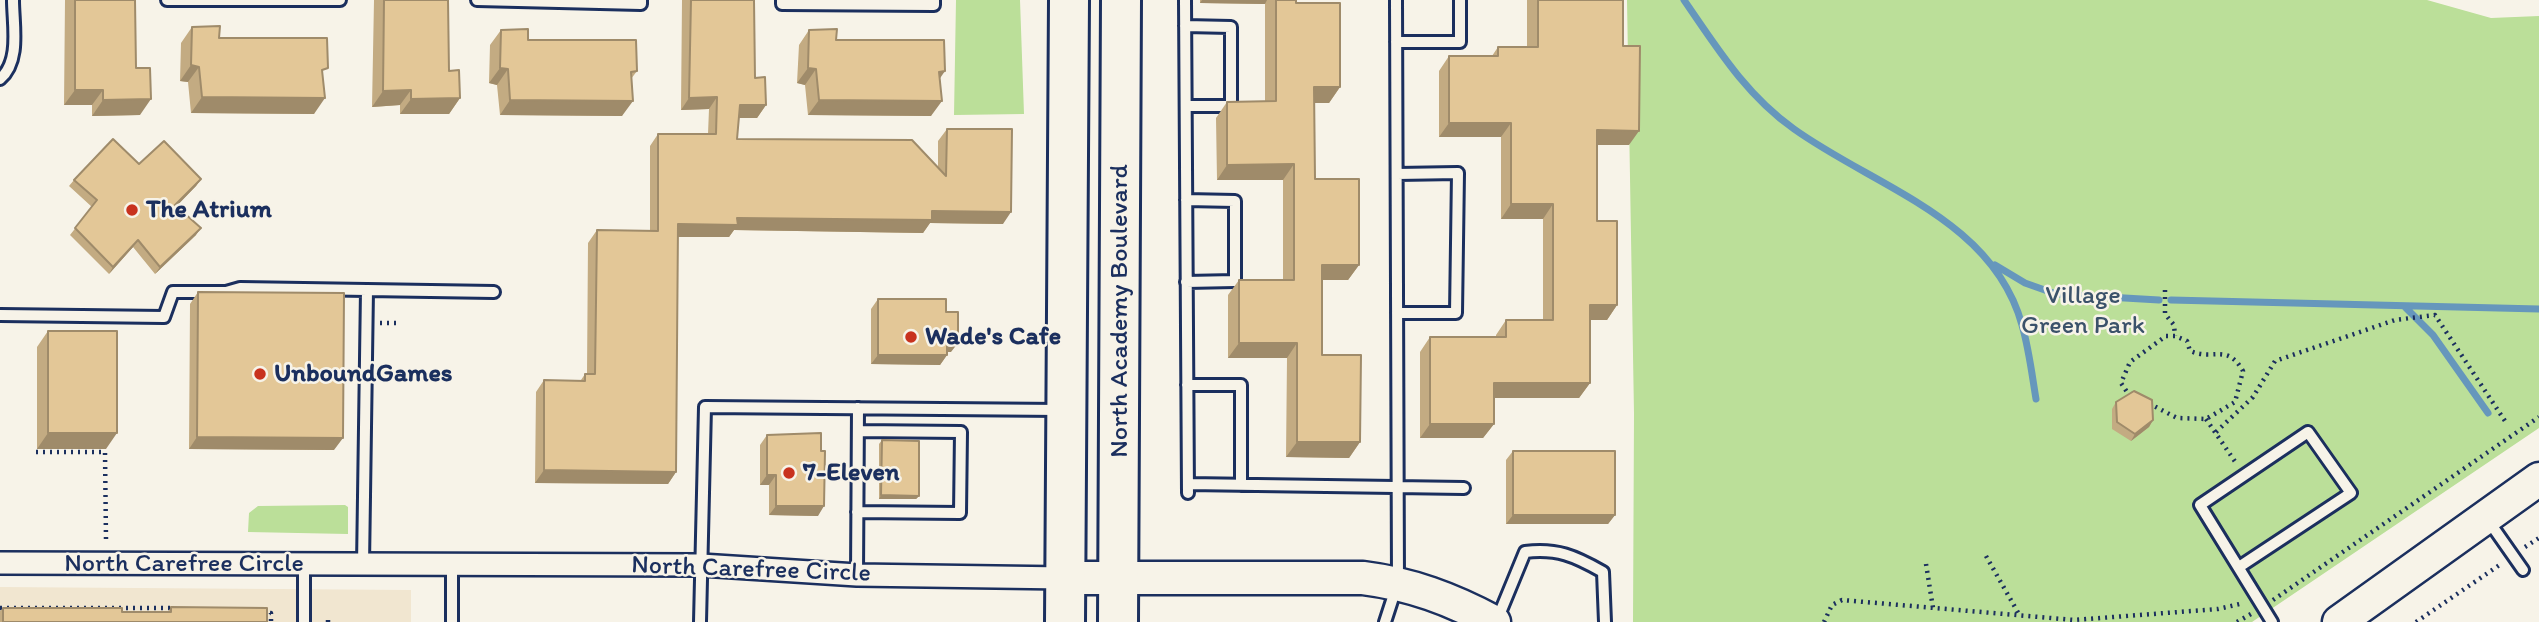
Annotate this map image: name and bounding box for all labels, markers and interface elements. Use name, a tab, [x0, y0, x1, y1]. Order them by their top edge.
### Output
street label: North Academy Boulevard	[1104, 164, 1136, 458]
place label: The Atrium	[146, 194, 272, 226]
marker: The Atrium	[124, 202, 140, 218]
park label: Village Green Park	[2021, 280, 2145, 342]
place label: Wade's Cafe	[925, 321, 1061, 353]
marker: Wade's Cafe	[903, 329, 919, 345]
place label: UnboundGames	[274, 358, 453, 390]
marker: UnboundGames	[252, 366, 268, 382]
place label: 7-Eleven	[803, 457, 900, 489]
marker: 7-Eleven	[781, 465, 797, 481]
street label: North Carefree Circle	[64, 548, 304, 580]
street label: North Carefree Circle	[631, 550, 871, 590]

